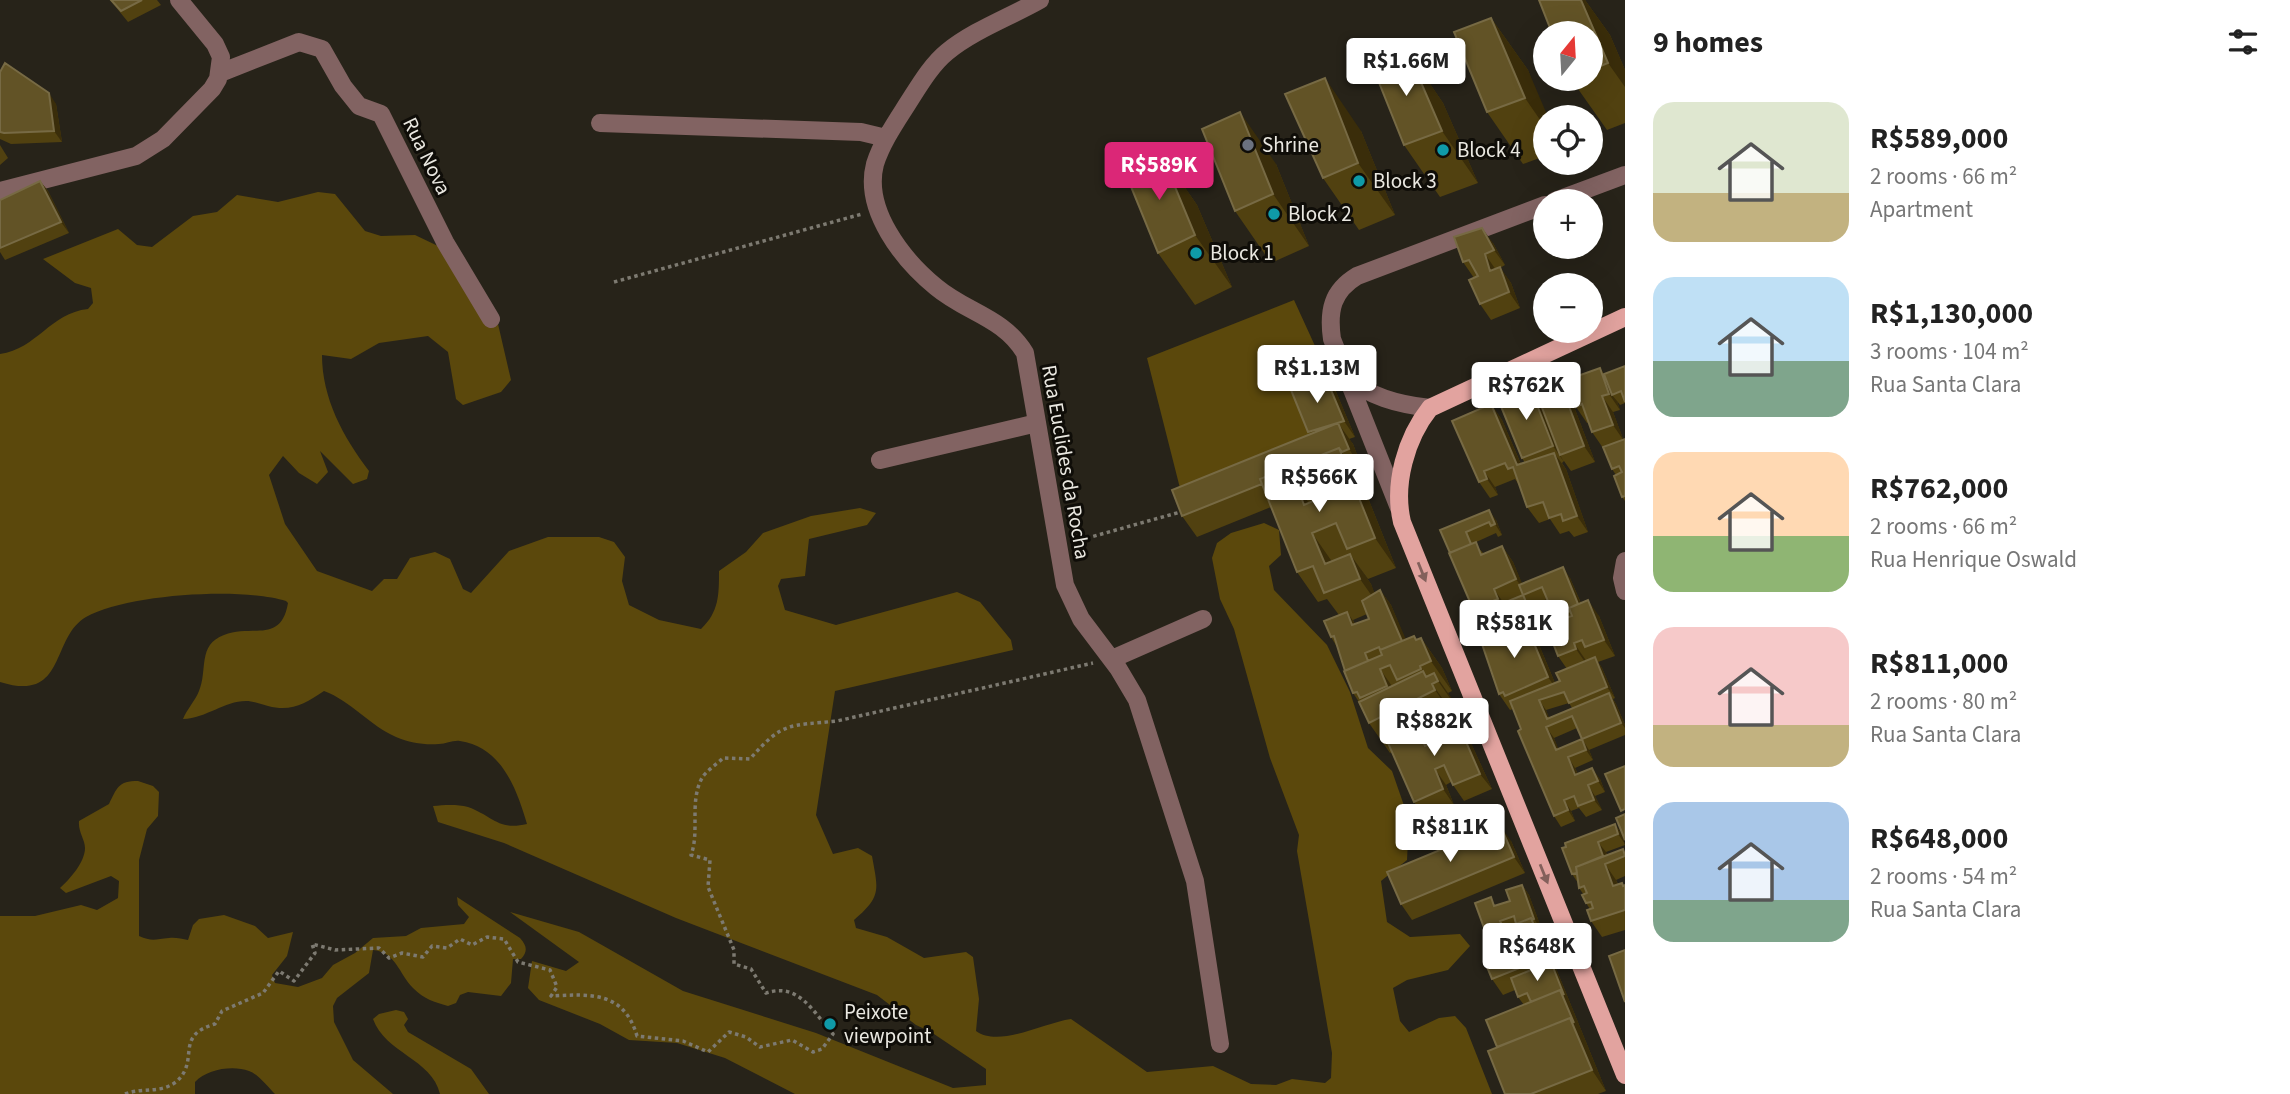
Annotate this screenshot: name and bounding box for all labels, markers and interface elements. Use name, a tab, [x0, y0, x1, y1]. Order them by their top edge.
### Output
north arrow	[1533, 21, 1603, 91]
map controls	[1533, 21, 1603, 343]
text: 9 homes	[1653, 21, 1763, 64]
icon: filters	[2224, 23, 2262, 61]
pin: R$1.66M	[1341, 38, 1471, 98]
text: R$1.66M	[1362, 44, 1450, 77]
button: locate	[1533, 105, 1603, 175]
street label: Rua Nova	[395, 112, 459, 200]
text: R$589,000	[1870, 117, 2008, 160]
place label: Shrine	[1262, 130, 1319, 160]
icon: home	[1709, 130, 1793, 214]
place label: Block 4	[1457, 135, 1521, 165]
marker: Shrine	[1240, 137, 1256, 153]
pin: R$589K	[1102, 142, 1216, 202]
marker: Block 4	[1435, 142, 1451, 158]
text: R$589K	[1121, 148, 1197, 181]
text: 2 rooms · 66 m²	[1870, 160, 2017, 193]
place label: Block 3	[1373, 166, 1437, 196]
marker: Block 3	[1351, 173, 1367, 189]
button: +	[1533, 189, 1603, 259]
text: Apartment	[1870, 193, 1973, 226]
place label: Block 2	[1288, 199, 1352, 229]
marker: Block 2	[1266, 206, 1282, 222]
place label: Block 1	[1210, 238, 1274, 268]
marker: Block 1	[1188, 245, 1204, 261]
button: −	[1533, 273, 1603, 343]
text: R$1,130,000	[1870, 292, 2033, 335]
icon: home	[1709, 305, 1793, 389]
text: 3 rooms · 104 m²	[1870, 335, 2029, 368]
pin: R$1.13M	[1252, 346, 1382, 405]
text: R$1.13M	[1273, 351, 1361, 384]
street label: Rua Euclides da Rocha	[1034, 362, 1098, 562]
pin: R$762K	[1469, 362, 1583, 422]
text: R$762K	[1488, 368, 1564, 401]
text: Rua Santa Clara	[1870, 368, 2021, 401]
pin: R$566K	[1262, 454, 1376, 514]
text: R$566K	[1281, 460, 1357, 493]
text: R$762,000	[1870, 467, 2008, 510]
icon: home	[1709, 480, 1793, 564]
text: 2 rooms · 66 m²	[1870, 510, 2017, 543]
text: Rua Henrique Oswald	[1870, 543, 2077, 576]
one-way arrow	[1417, 562, 1428, 583]
pin: R$581K	[1457, 600, 1571, 660]
text: R$581K	[1476, 606, 1552, 639]
text: R$811,000	[1870, 642, 2008, 685]
icon: home	[1709, 655, 1793, 739]
text: 2 rooms · 80 m²	[1870, 685, 2017, 718]
pin: R$882K	[1377, 698, 1491, 758]
text: R$882K	[1396, 704, 1472, 737]
text: Rua Santa Clara	[1870, 718, 2021, 751]
pin: R$811K	[1393, 804, 1507, 864]
text: R$811K	[1412, 810, 1488, 843]
text: R$648,000	[1870, 817, 2008, 860]
icon: home	[1709, 830, 1793, 914]
text: 2 rooms · 54 m²	[1870, 860, 2017, 893]
one-way arrow	[1539, 863, 1550, 884]
text: Rua Santa Clara	[1870, 893, 2021, 926]
pin: R$648K	[1480, 923, 1594, 983]
text: R$648K	[1499, 929, 1575, 962]
place label: Peixote viewpoint	[844, 997, 931, 1051]
marker: Peixote viewpoint	[822, 1016, 838, 1032]

